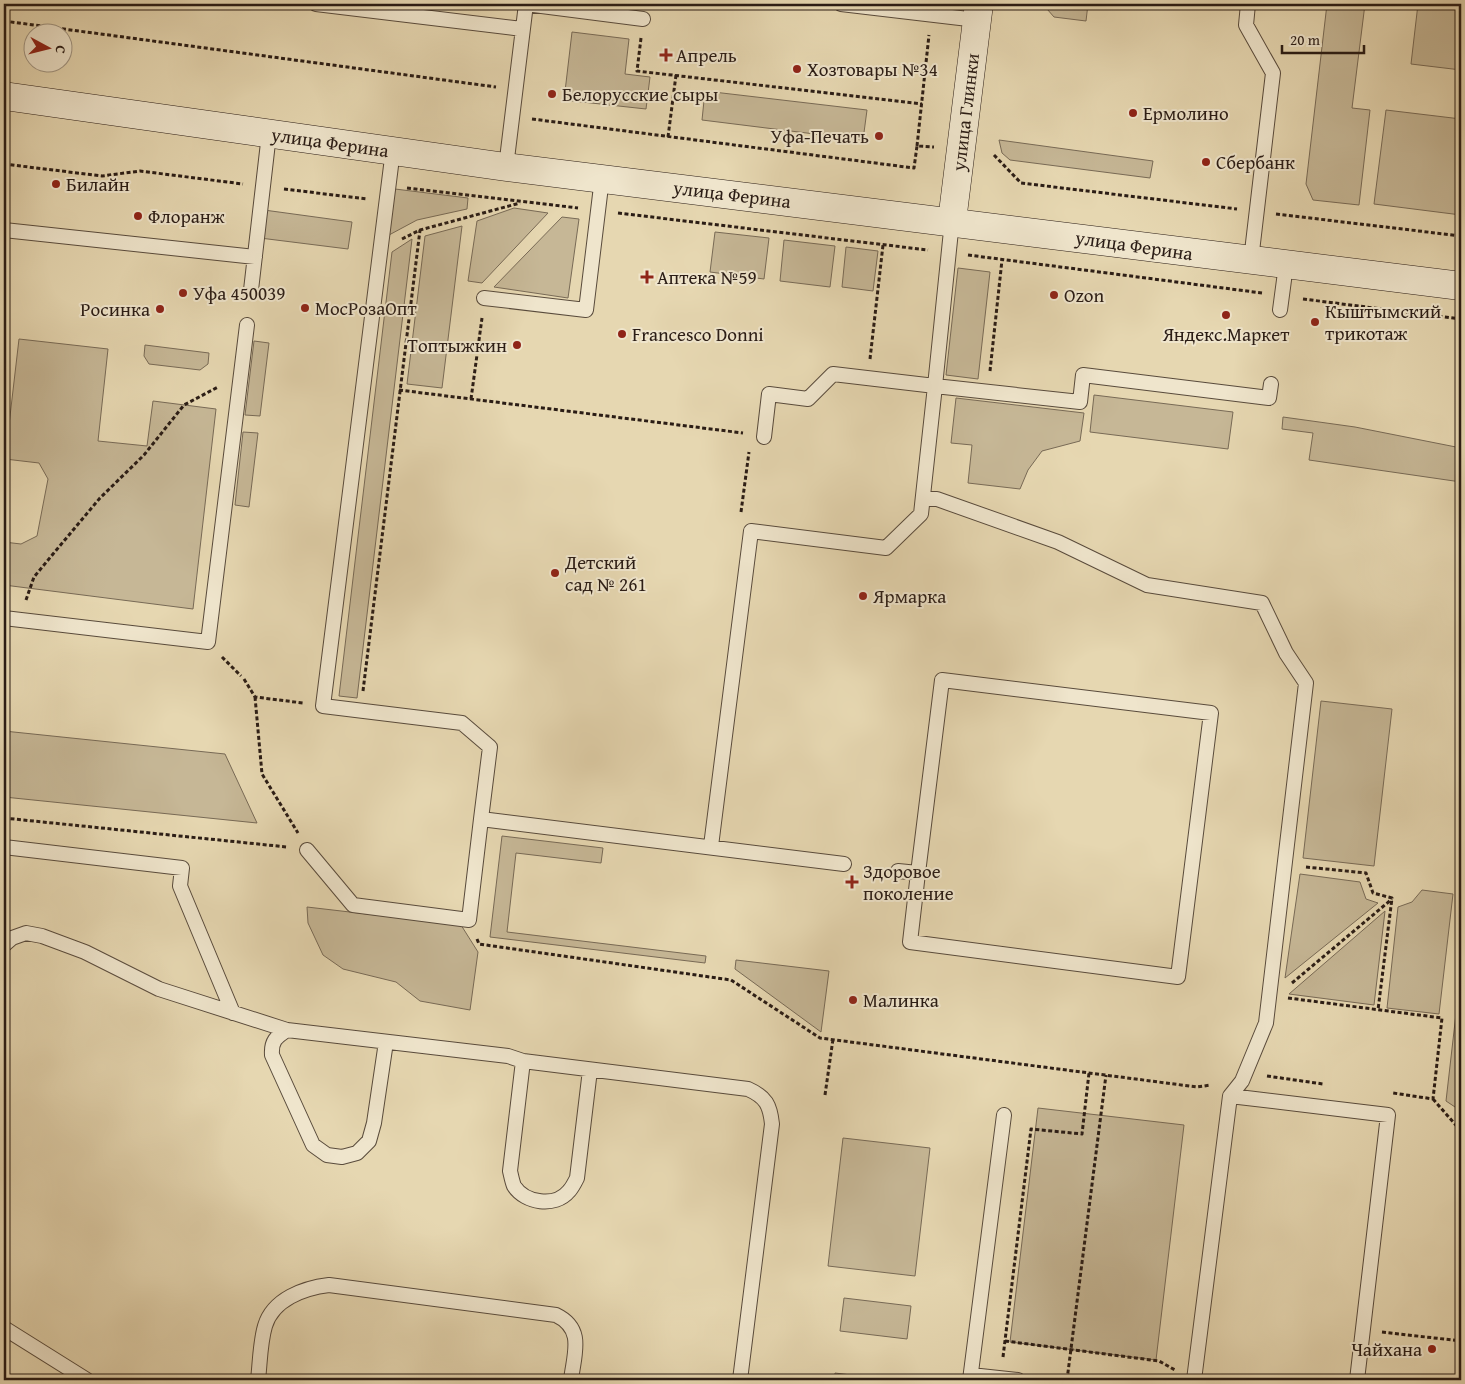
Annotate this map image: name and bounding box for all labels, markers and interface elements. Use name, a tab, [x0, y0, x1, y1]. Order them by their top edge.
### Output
north arrow	[22, 22, 72, 72]
scale bar	[1282, 22, 1365, 54]
text: 20 m	[1290, 29, 1321, 50]
place label: Апрель	[676, 41, 737, 69]
text: С	[50, 44, 71, 55]
marker: Апрель	[660, 49, 672, 61]
street label: улица Глинки	[944, 51, 986, 174]
place label: Хозтовары №34	[807, 55, 938, 83]
marker: Хозтовары №34	[791, 63, 803, 75]
place label: Белорусские сыры	[562, 80, 718, 108]
marker: Белорусские сыры	[546, 88, 558, 100]
place label: Ермолино	[1143, 99, 1229, 127]
marker: Ермолино	[1127, 107, 1139, 119]
street label: улица Ферина	[268, 120, 391, 164]
place label: Уфа-Печать	[771, 122, 869, 150]
marker: Уфа-Печать	[873, 130, 885, 142]
place label: Сбербанк	[1216, 148, 1295, 176]
marker: Сбербанк	[1200, 156, 1212, 168]
place label: Билайн	[66, 170, 130, 198]
street label: улица Ферина	[671, 173, 792, 215]
marker: Билайн	[50, 178, 62, 190]
place label: Флоранж	[148, 202, 225, 230]
marker: Флоранж	[132, 210, 144, 222]
street label: улица Ферина	[1072, 223, 1195, 267]
place label: Аптека №59	[657, 263, 757, 291]
marker: Аптека №59	[641, 271, 653, 283]
place label: Уфа 450039	[193, 279, 285, 307]
place label: Ozon	[1064, 281, 1105, 309]
marker: Уфа 450039	[177, 287, 189, 299]
marker: Ozon	[1048, 289, 1060, 301]
place label: МосРозаОпт	[315, 294, 417, 322]
place label: Росинка	[80, 295, 150, 323]
place label: Кыштымский трикотаж	[1325, 297, 1441, 347]
marker: МосРозаОпт	[299, 302, 311, 314]
marker: Росинка	[154, 303, 166, 315]
marker: Яндекс.Маркет	[1220, 309, 1232, 321]
marker: Кыштымский трикотаж	[1309, 316, 1321, 328]
place label: Francesco Donni	[632, 320, 764, 348]
place label: Яндекс.Маркет	[1162, 320, 1290, 348]
marker: Francesco Donni	[616, 328, 628, 340]
place label: Топтыжкин	[407, 331, 507, 359]
marker: Топтыжкин	[511, 339, 523, 351]
place label: Детский сад № 261	[564, 548, 647, 598]
marker: Детский сад № 261	[549, 567, 561, 579]
place label: Ярмарка	[872, 582, 946, 610]
marker: Ярмарка	[857, 590, 869, 602]
place label: Здоровое поколение	[863, 857, 954, 907]
marker: Здоровое поколение	[845, 875, 859, 889]
place label: Малинка	[863, 986, 939, 1014]
marker: Малинка	[847, 994, 859, 1006]
place label: Чайхана	[1351, 1335, 1422, 1363]
marker: Чайхана	[1426, 1343, 1438, 1355]

